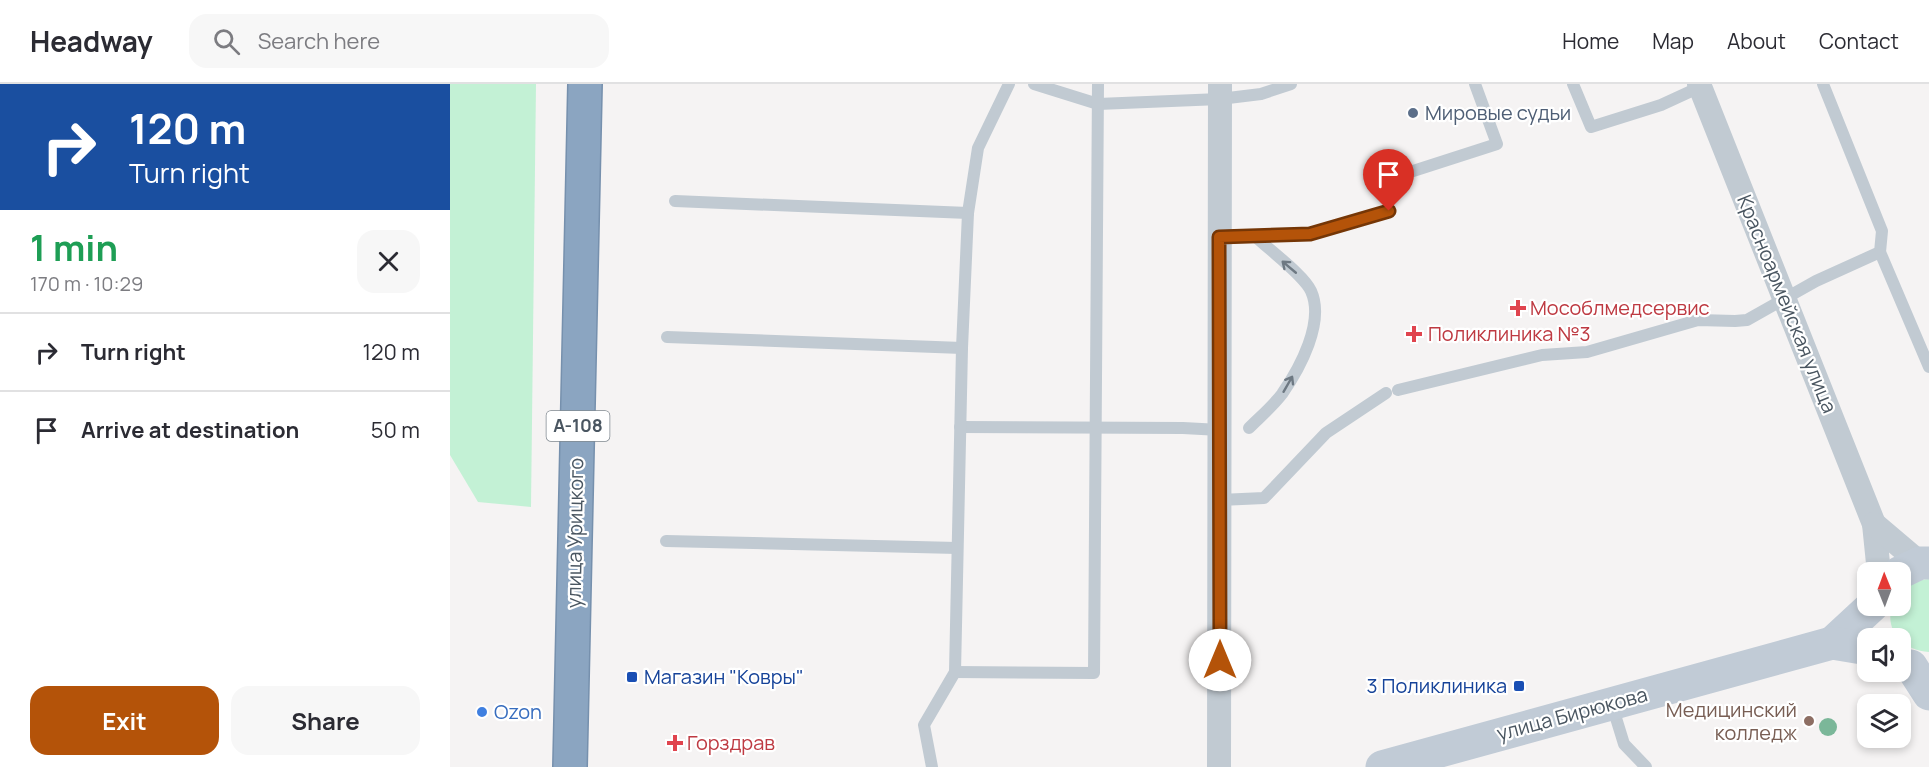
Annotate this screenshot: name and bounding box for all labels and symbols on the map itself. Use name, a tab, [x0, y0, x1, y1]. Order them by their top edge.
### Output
place label: Мировые судьи	[1425, 99, 1571, 126]
marker: Мировые судьи	[1406, 106, 1420, 120]
pin	[1363, 149, 1414, 211]
street label: Красноармейская улица	[1731, 191, 1844, 417]
one-way arrow	[1282, 260, 1297, 274]
place label: Мособлмедсервис	[1530, 294, 1710, 321]
marker: Мособлмедсервис	[1511, 301, 1525, 315]
place label: Поликлиника №3	[1428, 320, 1591, 347]
marker: Поликлиника №3	[1405, 325, 1423, 343]
one-way arrow	[1282, 376, 1294, 393]
road number: А-108	[546, 411, 610, 441]
street label: улица Урицкого	[560, 457, 589, 608]
north arrow	[1857, 562, 1911, 616]
position arrow	[1188, 628, 1252, 692]
place label: Магазин "Ковры"	[644, 663, 804, 690]
marker: Магазин "Ковры"	[625, 670, 639, 684]
place label: 3 Поликлиника	[1367, 672, 1507, 699]
marker: 3 Поликлиника	[1512, 679, 1526, 693]
street label: улица Бирюкова	[1494, 680, 1650, 747]
place label: Медицинский колледж	[1666, 696, 1797, 746]
place label: Ozon	[494, 698, 542, 725]
marker: Ozon	[475, 705, 489, 719]
marker: Медицинский колледж	[1802, 714, 1816, 728]
place label: Горздрав	[687, 729, 775, 756]
marker: Горздрав	[668, 736, 682, 750]

